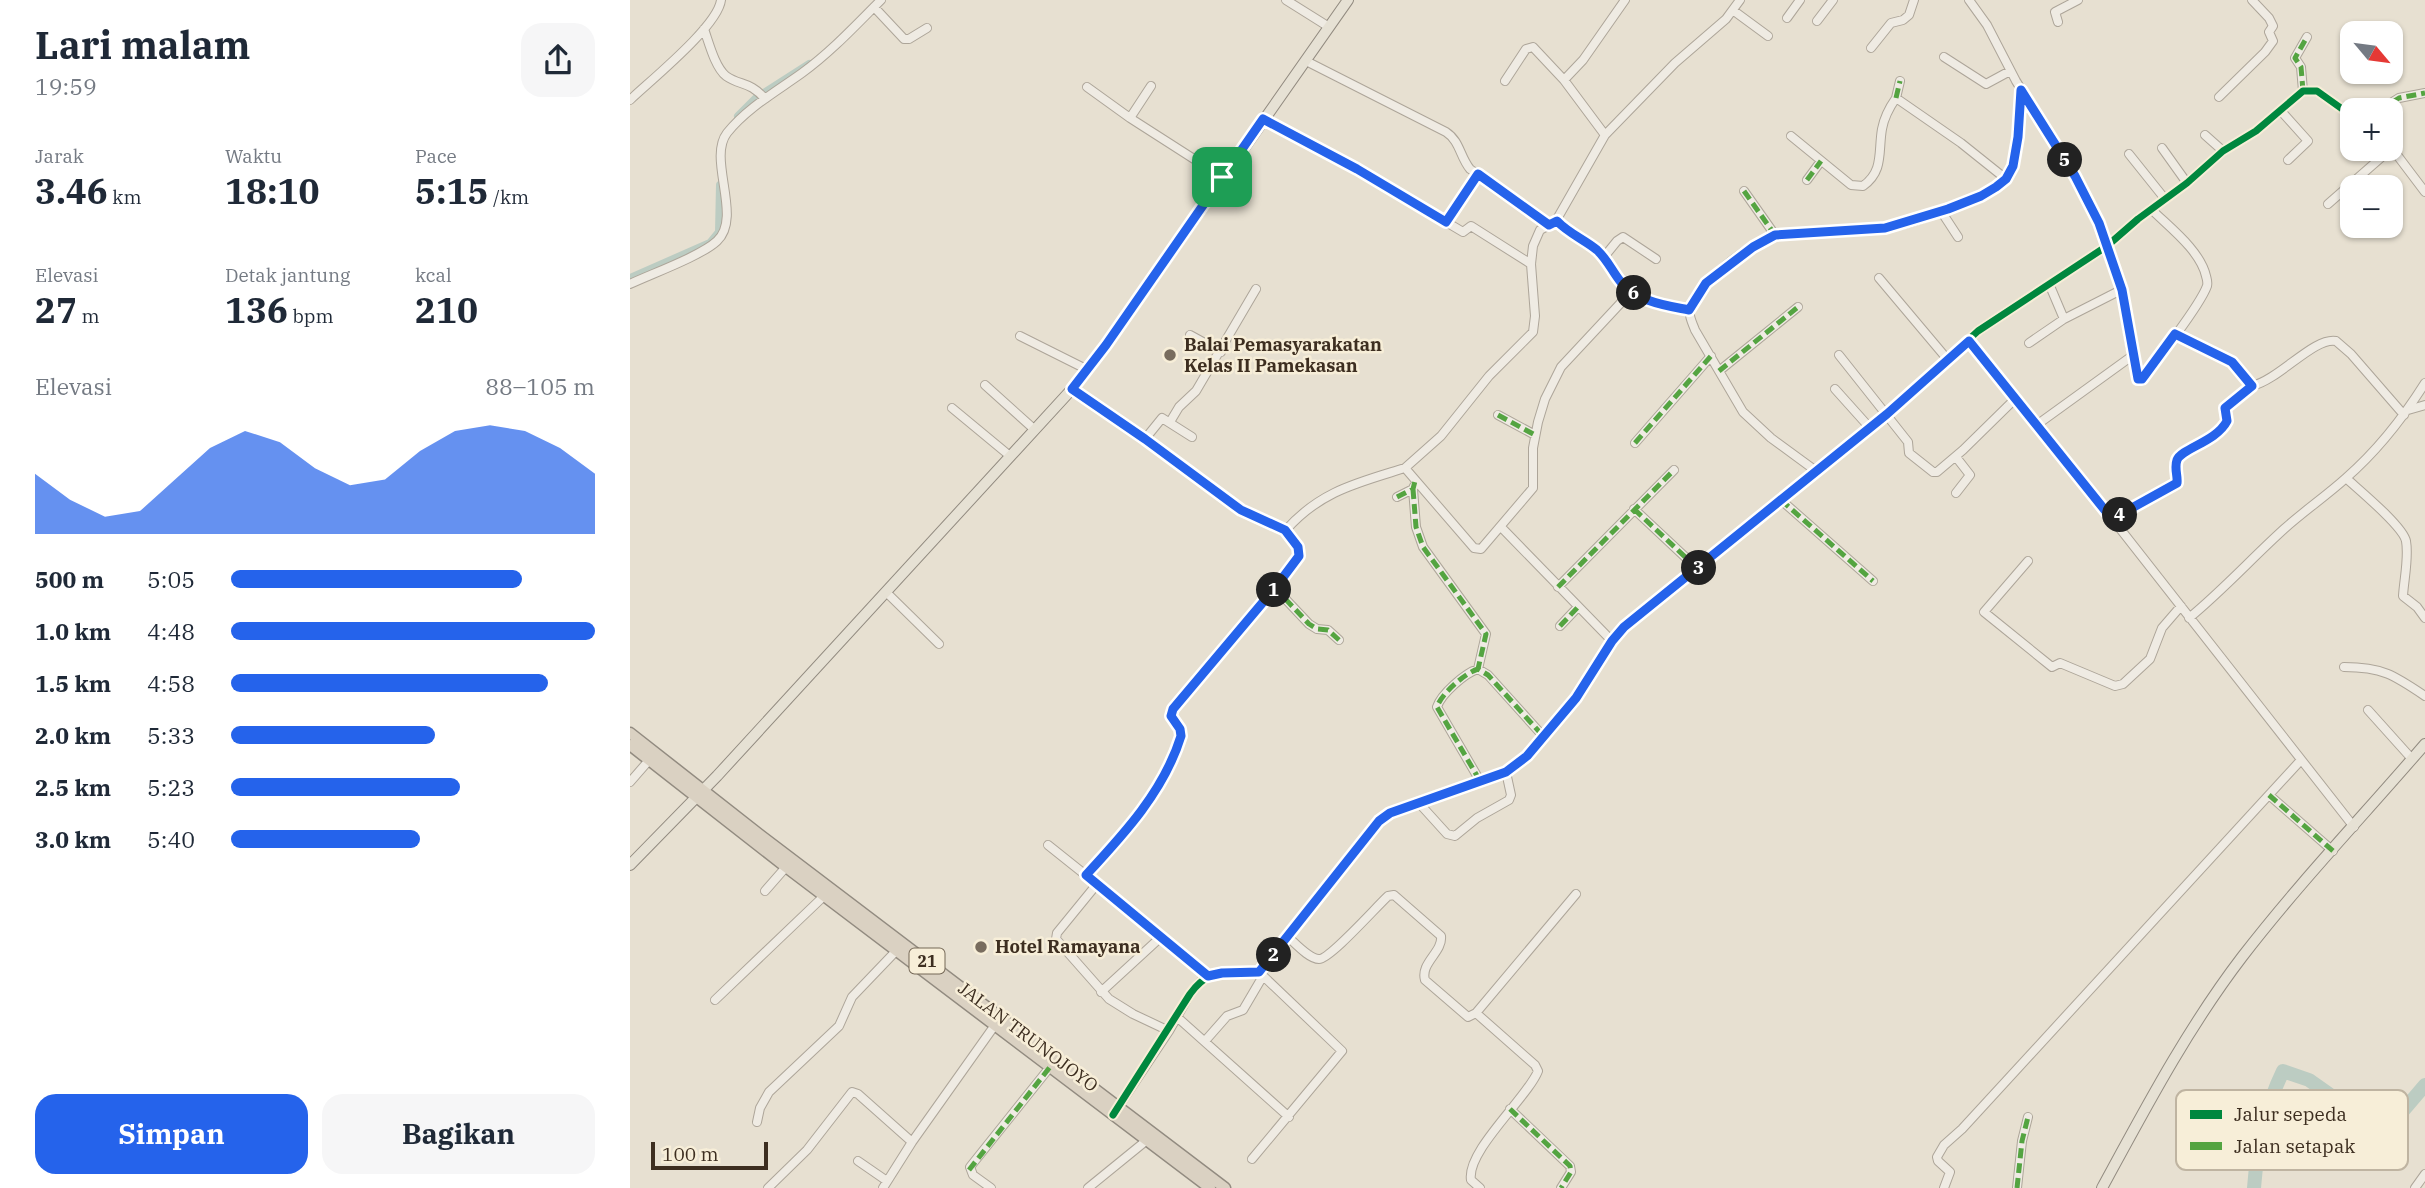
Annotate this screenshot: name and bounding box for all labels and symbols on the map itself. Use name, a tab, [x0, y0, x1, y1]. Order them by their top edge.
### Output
north arrow	[2340, 21, 2403, 84]
pin: 5	[2048, 142, 2082, 178]
pin	[1192, 147, 1252, 207]
pin: 6	[1616, 276, 1651, 310]
place label: Balai Pemasyarakatan Kelas II Pamekasan	[1184, 333, 1382, 377]
marker: Balai Pemasyarakatan Kelas II Pamekasan	[1162, 347, 1178, 363]
pin: 4	[2102, 498, 2138, 532]
pin: 3	[1682, 550, 1716, 586]
pin: 1	[1256, 572, 1292, 608]
place label: Hotel Ramayana	[995, 935, 1141, 958]
pin: 2	[1256, 937, 1292, 972]
marker: Hotel Ramayana	[973, 939, 989, 955]
road number: 21	[910, 948, 944, 973]
street label: JALAN TRUNOJOYO	[954, 976, 1103, 1097]
legend	[2176, 1090, 2408, 1170]
text: Jalur sepeda	[2234, 1102, 2347, 1126]
text: Jalan setapak	[2234, 1134, 2355, 1158]
scale bar	[651, 1139, 768, 1171]

